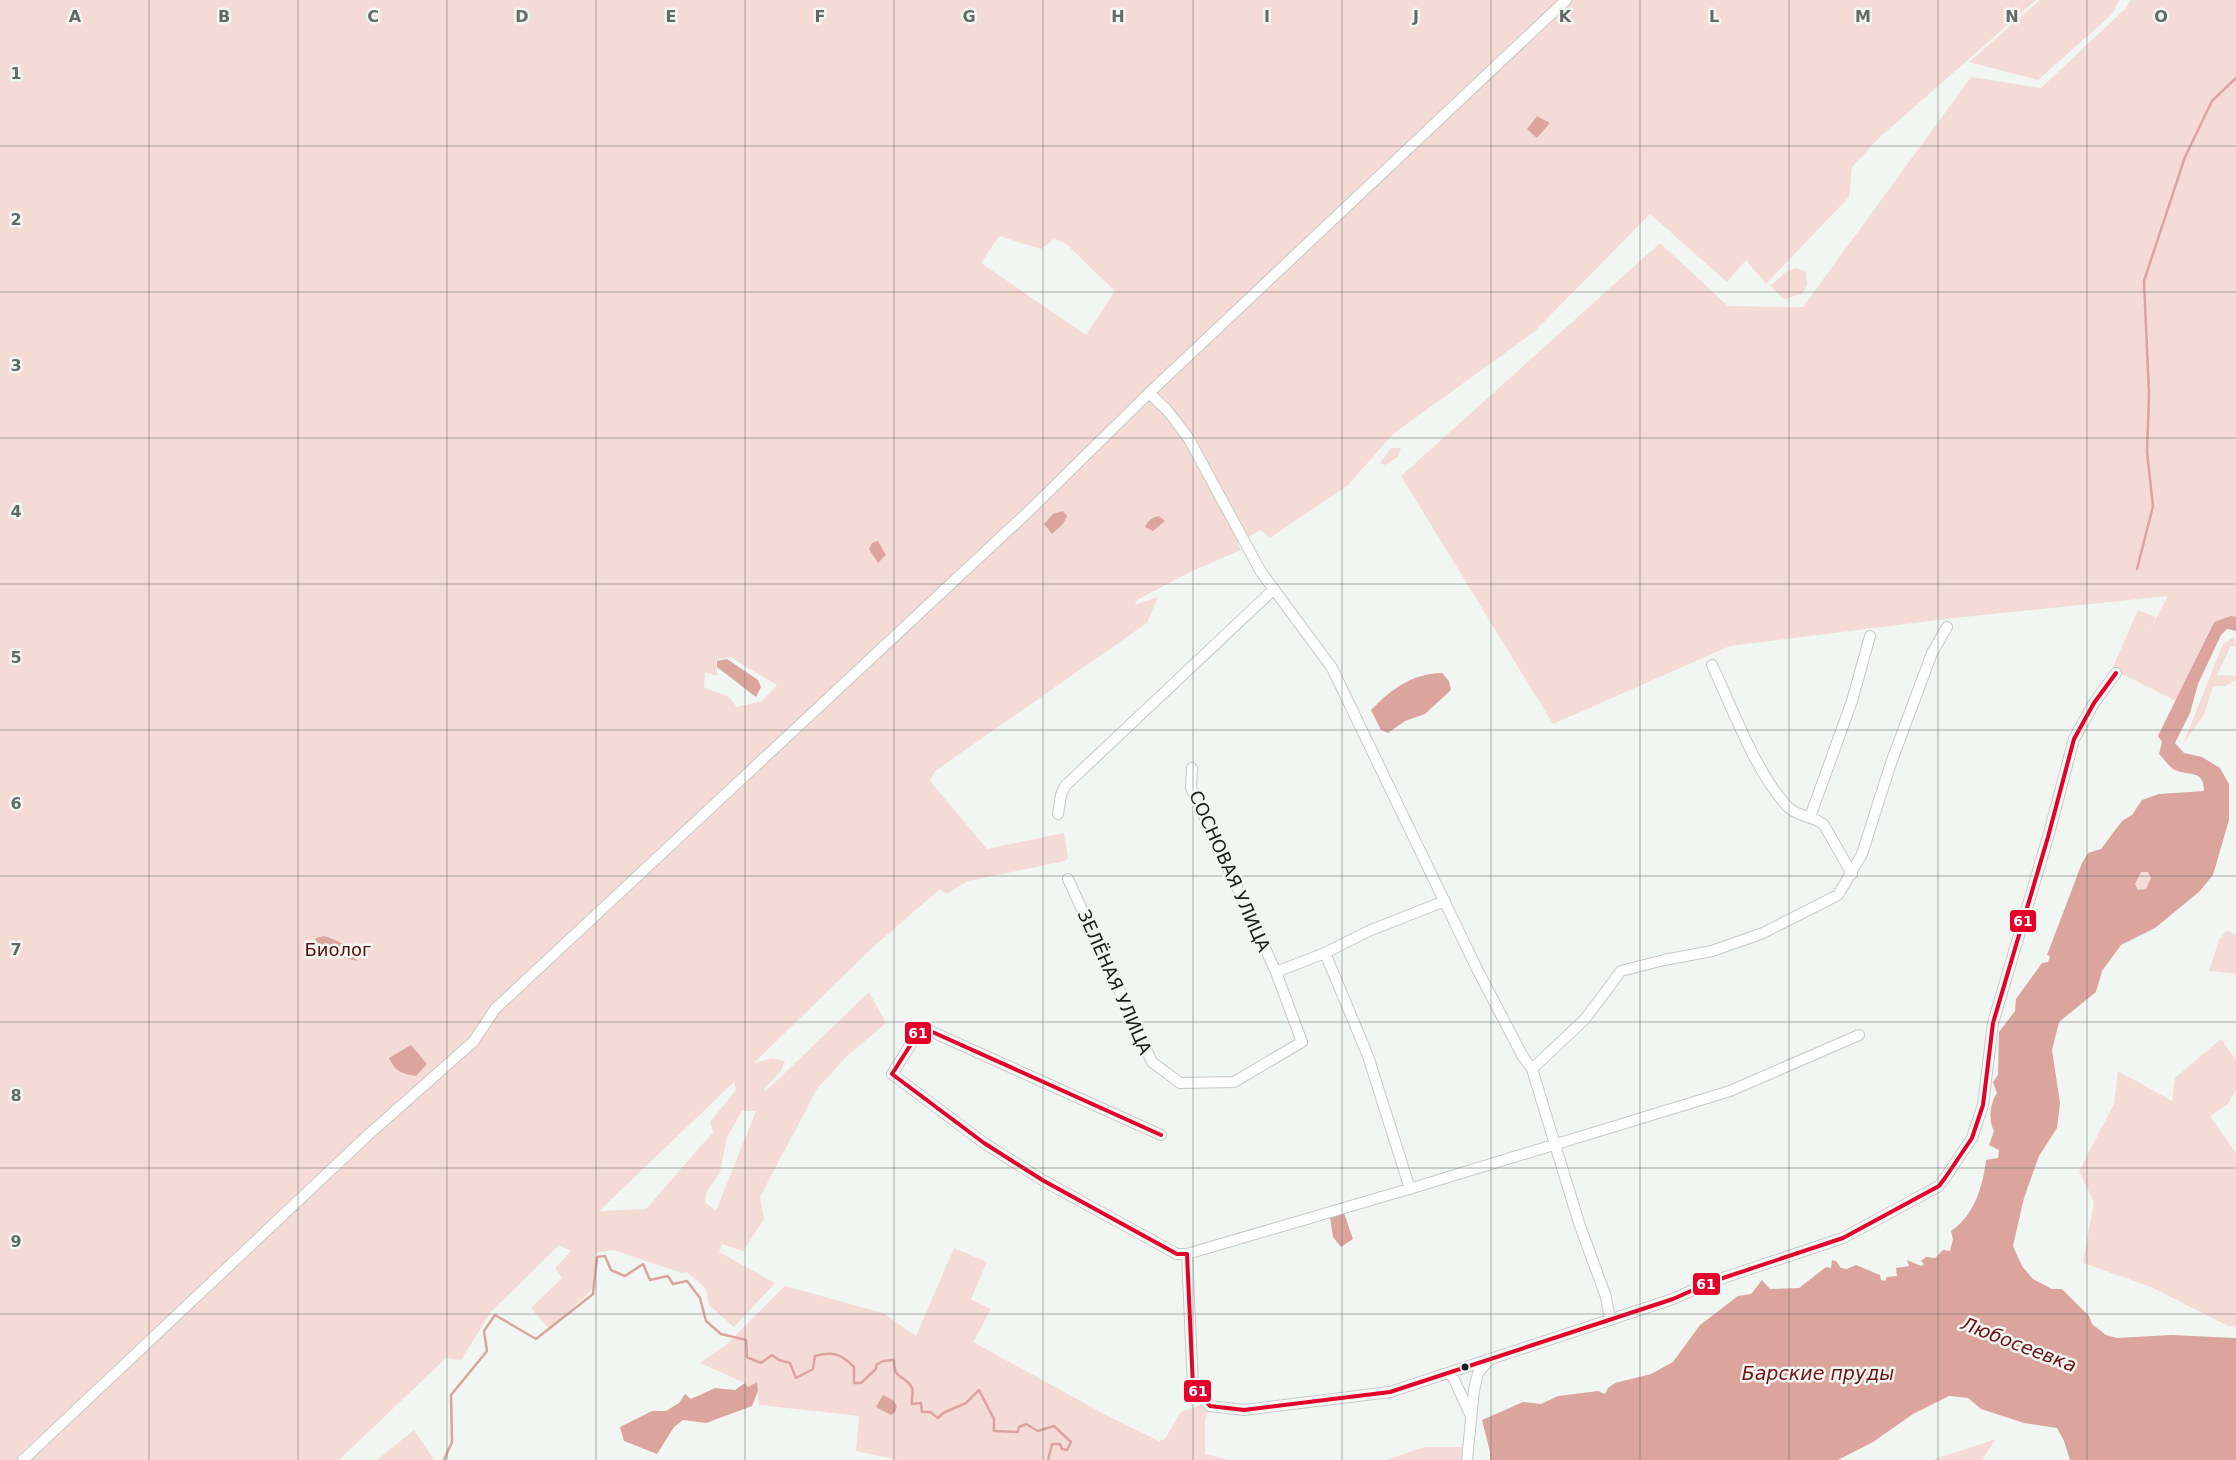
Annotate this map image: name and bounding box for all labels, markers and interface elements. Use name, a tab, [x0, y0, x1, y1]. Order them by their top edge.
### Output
text: A	[69, 7, 82, 26]
text: B	[218, 7, 230, 26]
text: C	[367, 7, 379, 26]
text: D	[515, 7, 529, 26]
text: E	[666, 7, 676, 26]
text: F	[815, 7, 825, 26]
text: G	[962, 7, 976, 26]
text: H	[1111, 7, 1125, 26]
text: I	[1264, 7, 1270, 26]
text: J	[1412, 7, 1419, 26]
text: K	[1559, 7, 1572, 26]
text: L	[1709, 7, 1719, 26]
text: M	[1855, 7, 1871, 26]
text: N	[2005, 7, 2019, 26]
text: O	[2154, 7, 2168, 26]
text: 1	[10, 64, 22, 83]
text: 2	[10, 210, 22, 229]
text: 3	[10, 356, 22, 375]
text: 4	[10, 502, 22, 521]
text: 5	[10, 648, 22, 667]
street label: СОСНОВАЯ УЛИЦА	[1185, 787, 1275, 955]
text: 6	[10, 794, 22, 813]
street label: ЗЕЛЁНАЯ УЛИЦА	[1074, 906, 1157, 1058]
line badge: 61	[2009, 909, 2037, 933]
text: 61	[2013, 913, 2033, 929]
park label: Биолог	[304, 939, 372, 960]
text: 7	[10, 940, 22, 959]
line badge: 61	[904, 1021, 932, 1045]
text: 61	[908, 1025, 928, 1041]
text: 8	[10, 1086, 22, 1105]
text: 9	[10, 1232, 22, 1251]
line badge: 61	[1692, 1272, 1721, 1296]
text: 61	[1696, 1276, 1716, 1292]
water label: Любосеевка	[1957, 1312, 2080, 1376]
unlabelled marker	[1460, 1362, 1470, 1372]
water label: Барские пруды	[1742, 1362, 1894, 1384]
line badge: 61	[1183, 1379, 1212, 1403]
text: 61	[1188, 1383, 1208, 1399]

